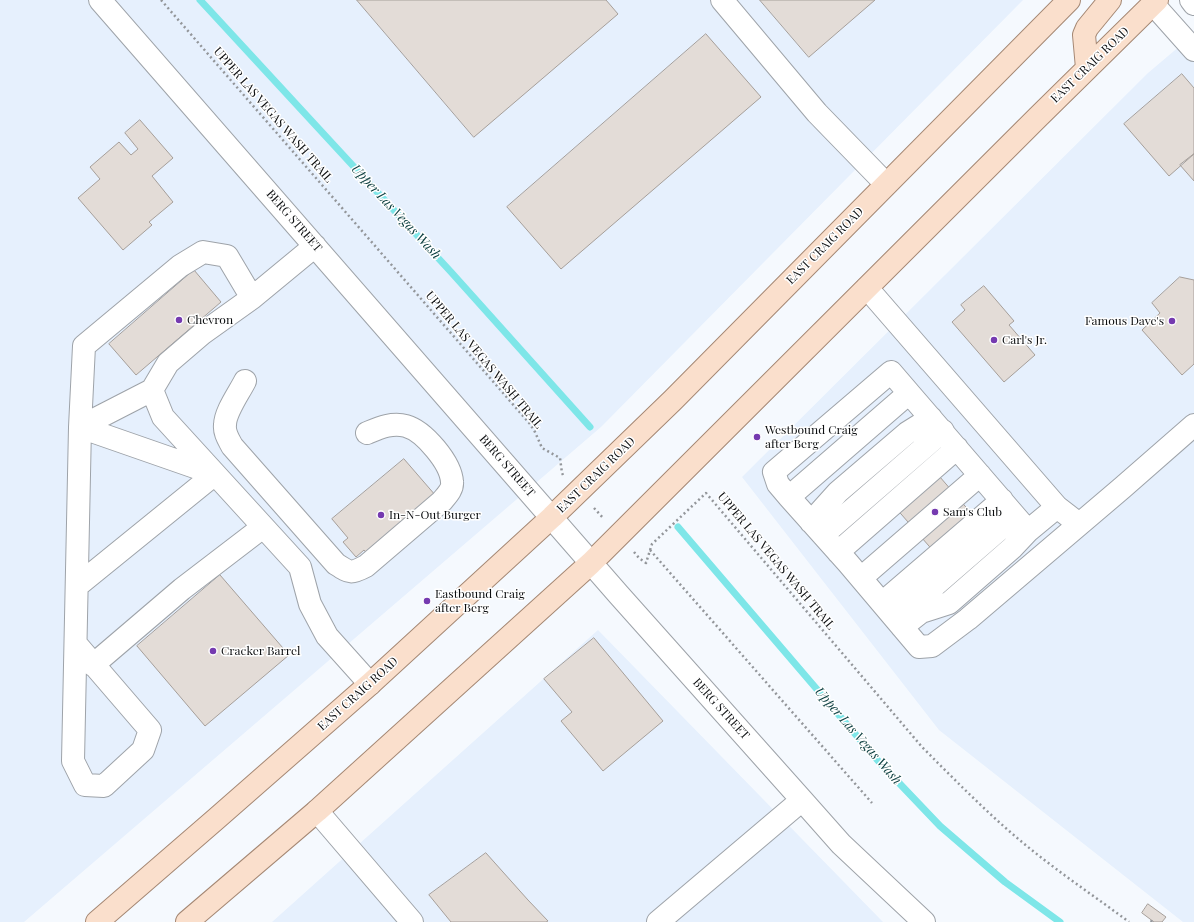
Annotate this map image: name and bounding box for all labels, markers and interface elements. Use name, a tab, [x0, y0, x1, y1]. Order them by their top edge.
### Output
street label: EAST CRAIG ROAD	[1048, 24, 1132, 106]
street label: UPPER LAS VEGAS WASH TRAIL	[210, 44, 336, 186]
water label: Upper Las Vegas Wash	[348, 161, 444, 263]
street label: BERG STREET	[263, 187, 325, 255]
street label: EAST CRAIG ROAD	[783, 204, 867, 288]
street label: UPPER LAS VEGAS WASH TRAIL	[422, 288, 546, 432]
place label: Chevron	[187, 313, 233, 327]
place label: Famous Dave's	[1085, 314, 1164, 328]
marker: Chevron	[174, 315, 184, 325]
marker: Famous Dave's	[1167, 316, 1177, 326]
place label: Carl's Jr.	[1002, 333, 1047, 347]
marker: Carl's Jr.	[989, 335, 999, 345]
place label: Westbound Craig after Berg	[765, 423, 858, 451]
street label: BERG STREET	[476, 432, 538, 500]
marker: Westbound Craig after Berg	[752, 432, 762, 442]
street label: EAST CRAIG ROAD	[554, 434, 638, 516]
street label: UPPER LAS VEGAS WASH TRAIL	[714, 489, 838, 633]
place label: Sam's Club	[943, 505, 1002, 519]
marker: Sam's Club	[930, 507, 940, 517]
place label: In-N-Out Burger	[389, 508, 481, 522]
marker: In-N-Out Burger	[376, 510, 386, 520]
place label: Eastbound Craig after Berg	[435, 587, 525, 615]
marker: Eastbound Craig after Berg	[422, 596, 432, 606]
place label: Cracker Barrel	[221, 644, 300, 658]
marker: Cracker Barrel	[208, 646, 218, 656]
street label: EAST CRAIG ROAD	[315, 654, 401, 734]
street label: BERG STREET	[690, 675, 752, 743]
water label: Upper Las Vegas Wash	[811, 684, 905, 788]

